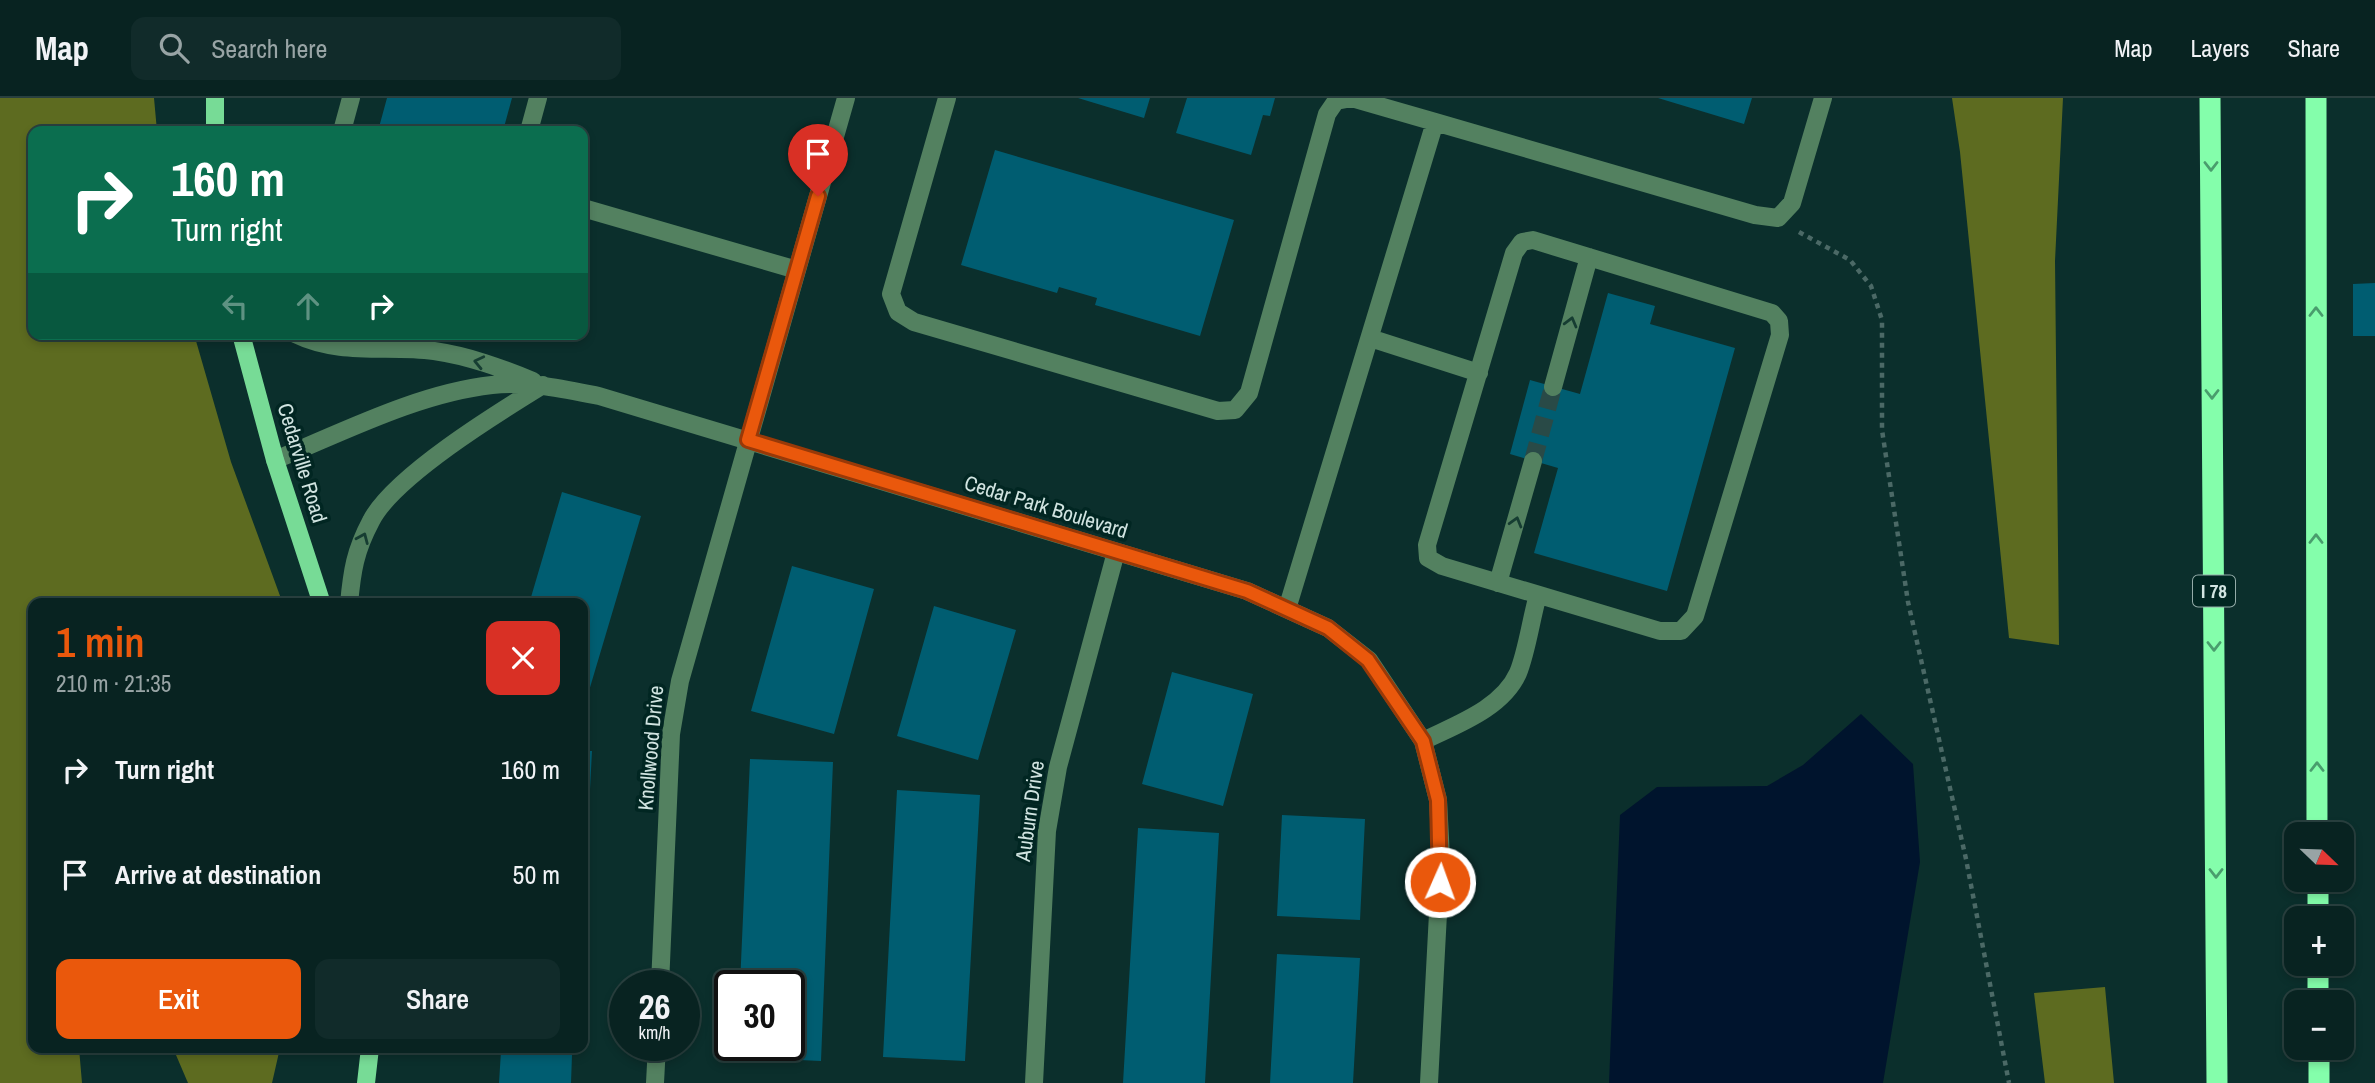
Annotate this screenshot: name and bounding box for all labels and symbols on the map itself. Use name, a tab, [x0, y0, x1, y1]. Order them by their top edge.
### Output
pin	[788, 124, 848, 196]
one-way arrow	[2203, 161, 2218, 172]
one-way arrow	[2308, 306, 2324, 316]
one-way arrow	[1563, 316, 1577, 328]
one-way arrow	[473, 355, 485, 370]
one-way arrow	[2204, 389, 2220, 399]
street label: Cedarville Road	[271, 400, 334, 526]
street label: Cedar Park Boulevard	[961, 468, 1131, 545]
one-way arrow	[1507, 516, 1522, 528]
one-way arrow	[355, 533, 369, 545]
one-way arrow	[2308, 533, 2324, 544]
road number: I 78	[2193, 576, 2235, 606]
one-way arrow	[2206, 641, 2222, 651]
street label: Knollwood Drive	[631, 684, 670, 812]
street label: Auburn Drive	[1008, 759, 1051, 864]
one-way arrow	[2309, 761, 2325, 771]
north arrow	[2284, 822, 2354, 892]
position arrow	[1403, 845, 1477, 919]
one-way arrow	[2208, 868, 2223, 879]
speed limit sign: 30	[714, 970, 805, 1061]

